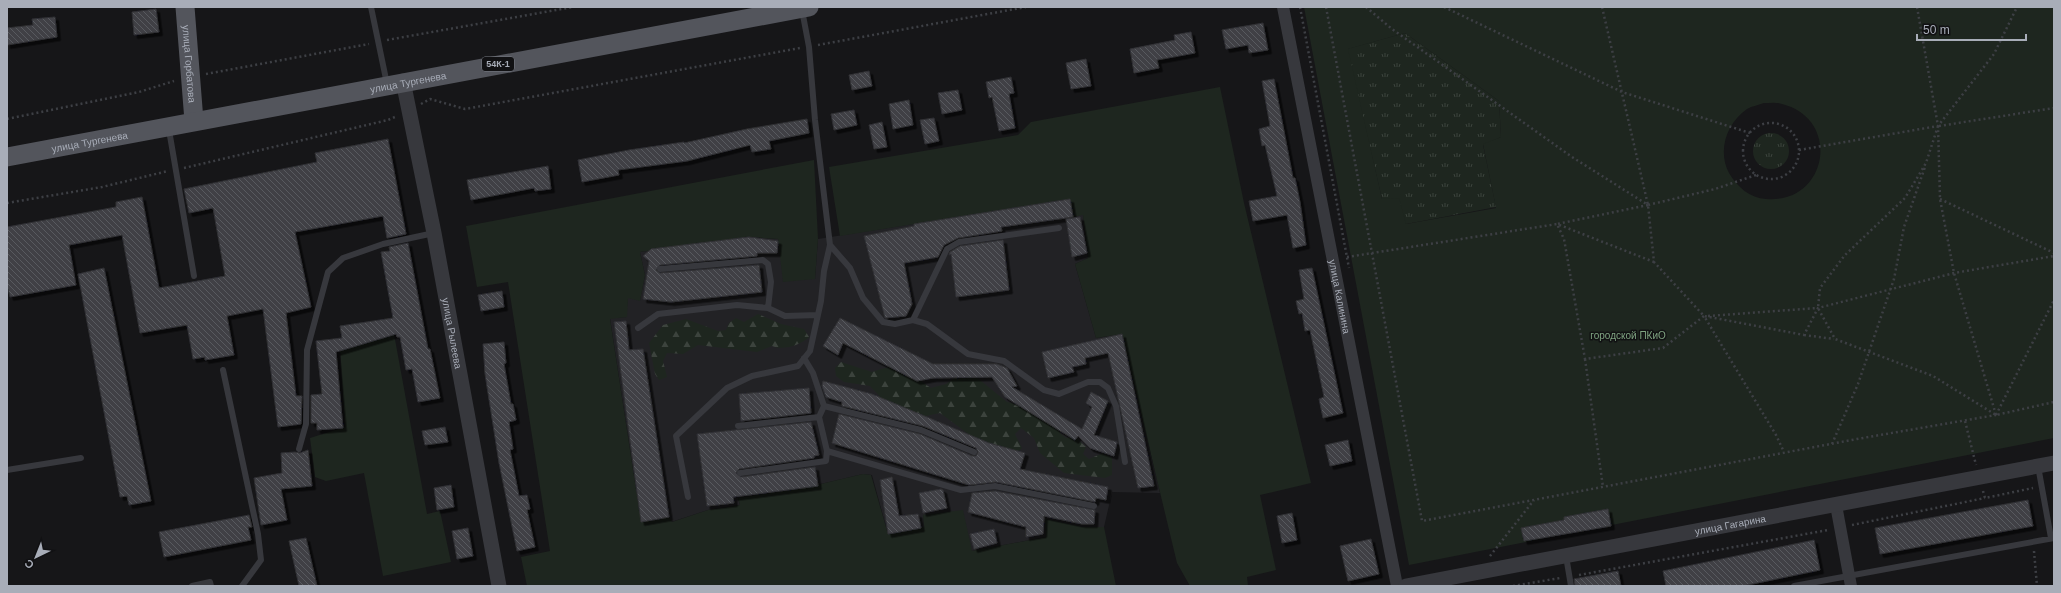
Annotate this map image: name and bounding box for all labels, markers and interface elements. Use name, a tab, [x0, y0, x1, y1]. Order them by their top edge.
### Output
scale bar	[1917, 16, 2026, 42]
text: 50 m	[1923, 23, 1950, 37]
street label: улица Горбатова	[181, 25, 198, 103]
road number: 54К-1	[482, 57, 514, 71]
street label: улица Тургенева	[369, 69, 447, 94]
street label: улица Тургенева	[51, 129, 129, 154]
street label: улица Калинина	[1327, 258, 1353, 335]
street label: улица Рылеева	[441, 297, 464, 370]
park label: городской ПКиО	[1590, 330, 1666, 341]
street label: улица Гагарина	[1694, 512, 1767, 537]
north arrow	[16, 537, 56, 577]
text: С	[22, 557, 36, 571]

